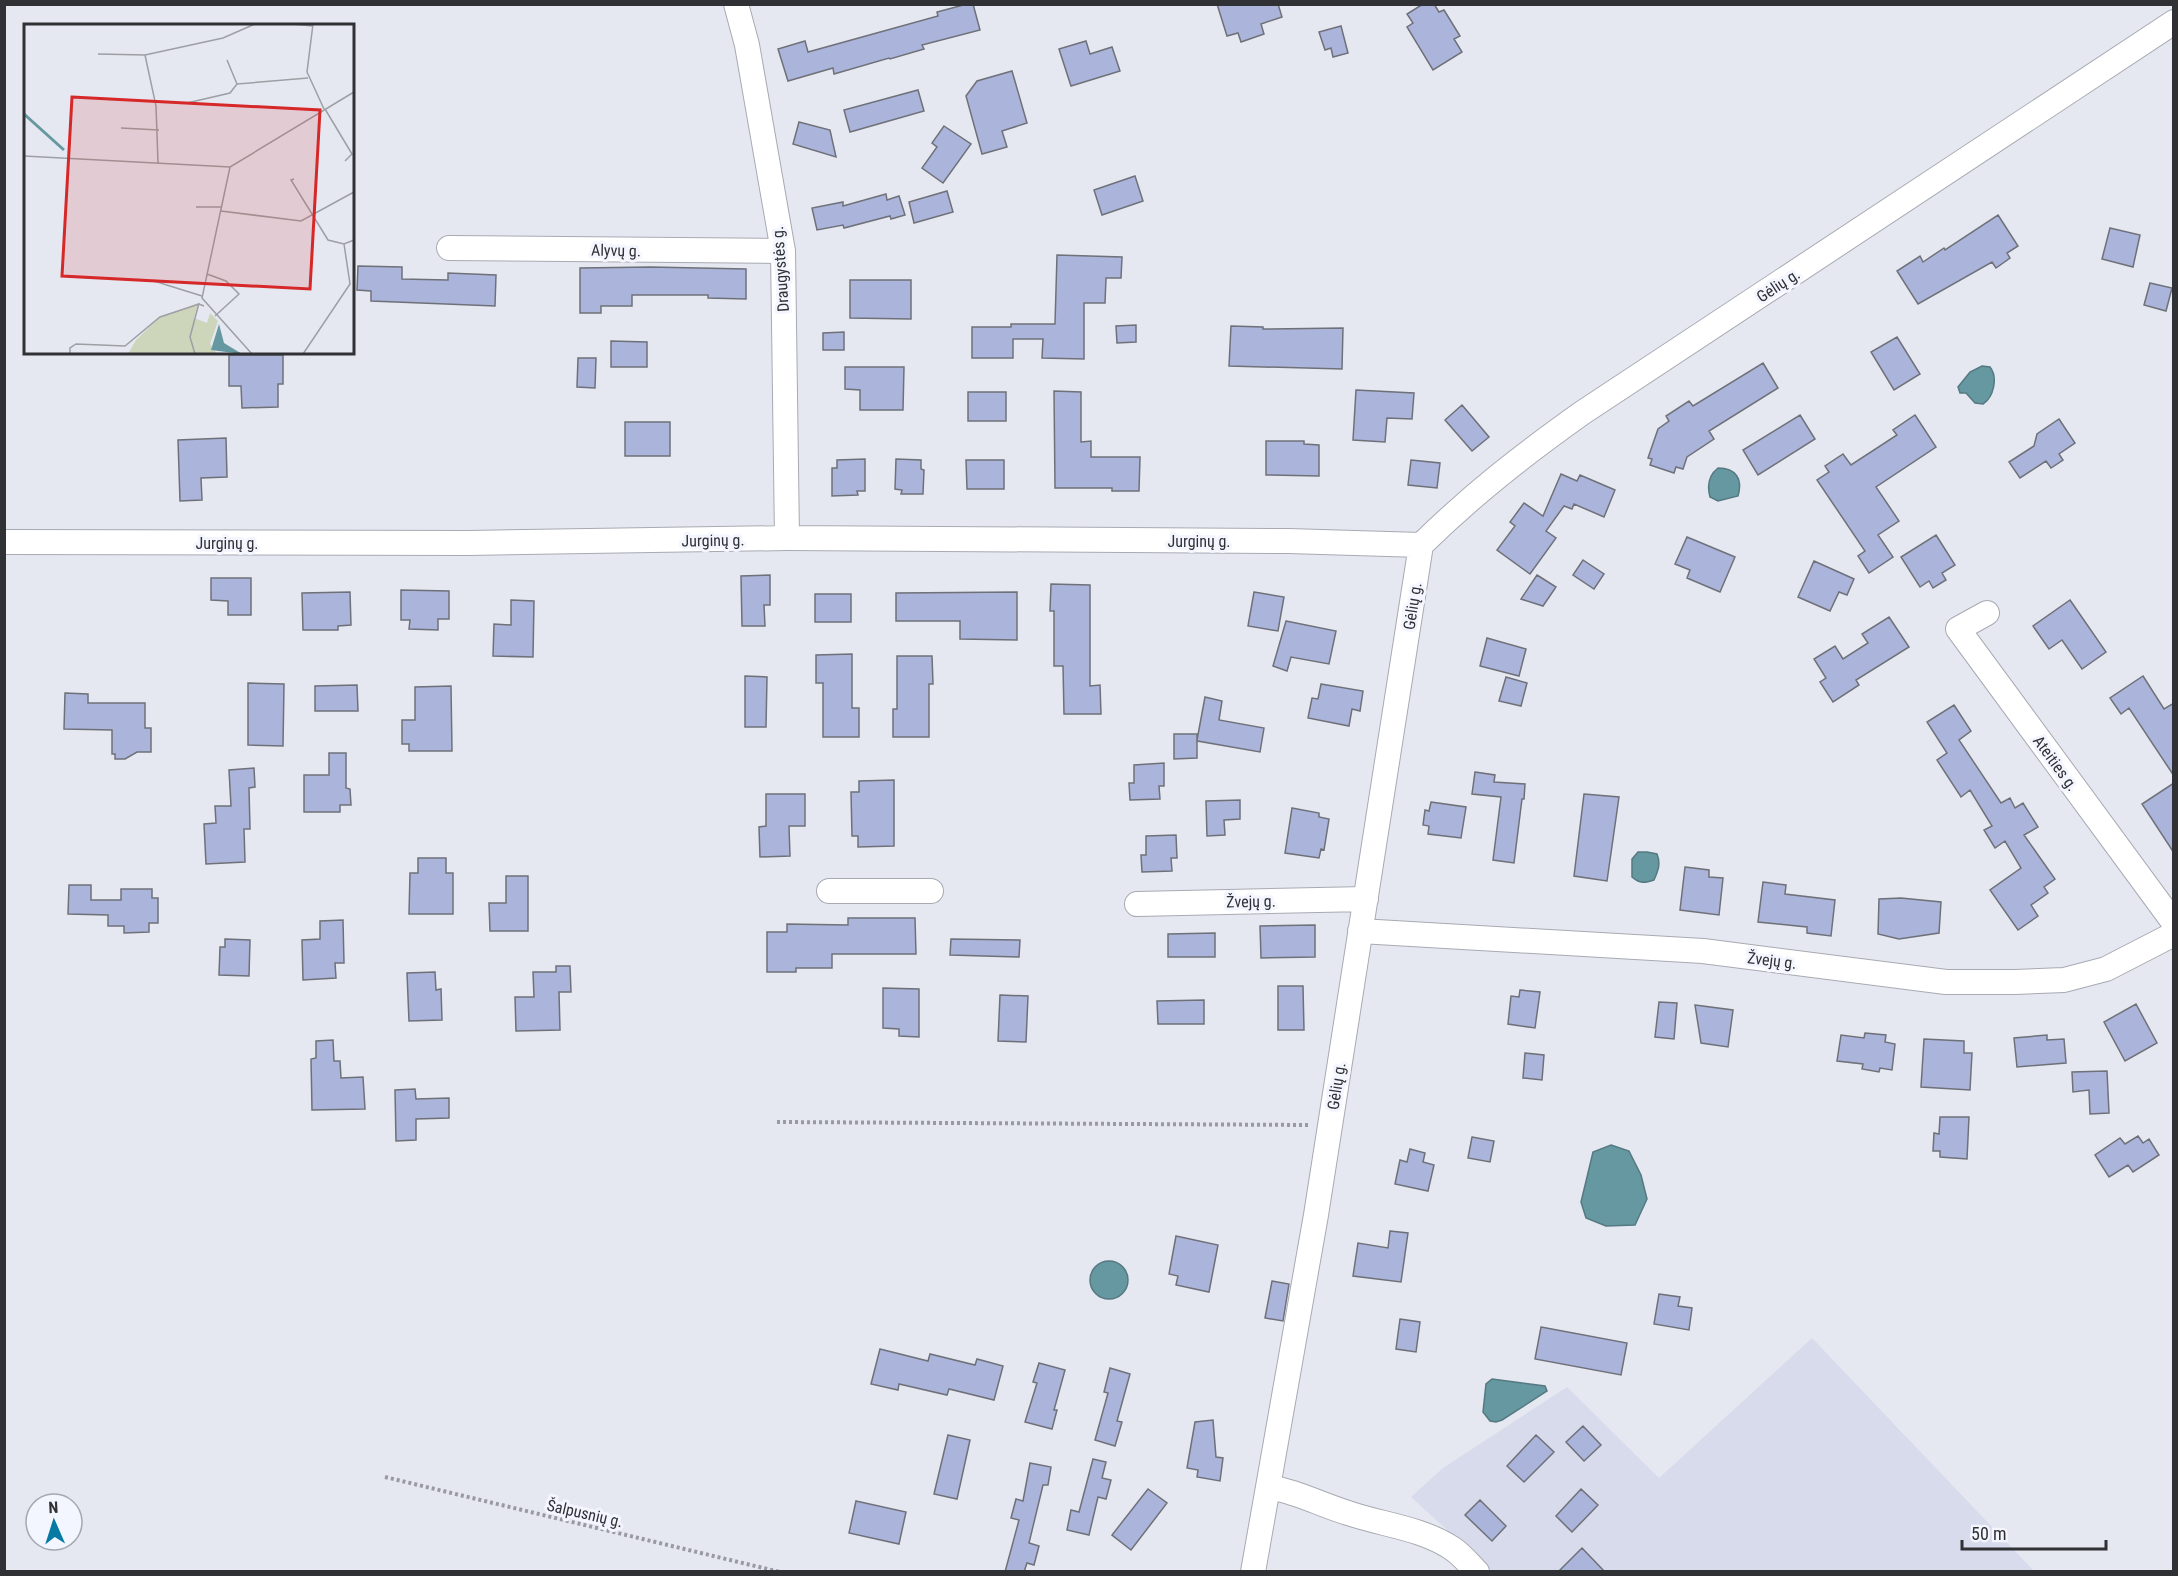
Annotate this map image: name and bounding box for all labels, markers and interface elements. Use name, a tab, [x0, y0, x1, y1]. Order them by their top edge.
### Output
inset map	[24, 24, 354, 354]
street label: Draugystės g.	[768, 225, 793, 313]
street label: Alyvų g.	[591, 241, 641, 260]
street label: Gėlių g.	[1753, 264, 1803, 306]
street label: Jurginų g.	[681, 530, 745, 551]
street label: Jurginų g.	[1167, 532, 1231, 551]
street label: Jurginų g.	[195, 534, 259, 553]
street label: Gėlių g.	[1399, 581, 1426, 631]
street label: Ateities g.	[2029, 732, 2082, 795]
street label: Žvejų g.	[1226, 892, 1276, 911]
street label: Žvejų g.	[1746, 948, 1798, 973]
street label: Gėlių g.	[1323, 1061, 1350, 1111]
north arrow	[24, 1492, 84, 1552]
street label: Šalpusnių g.	[545, 1496, 625, 1531]
text: N	[48, 1498, 59, 1517]
scale bar	[1962, 1513, 2106, 1551]
text: 50 m	[1971, 1523, 2006, 1544]

